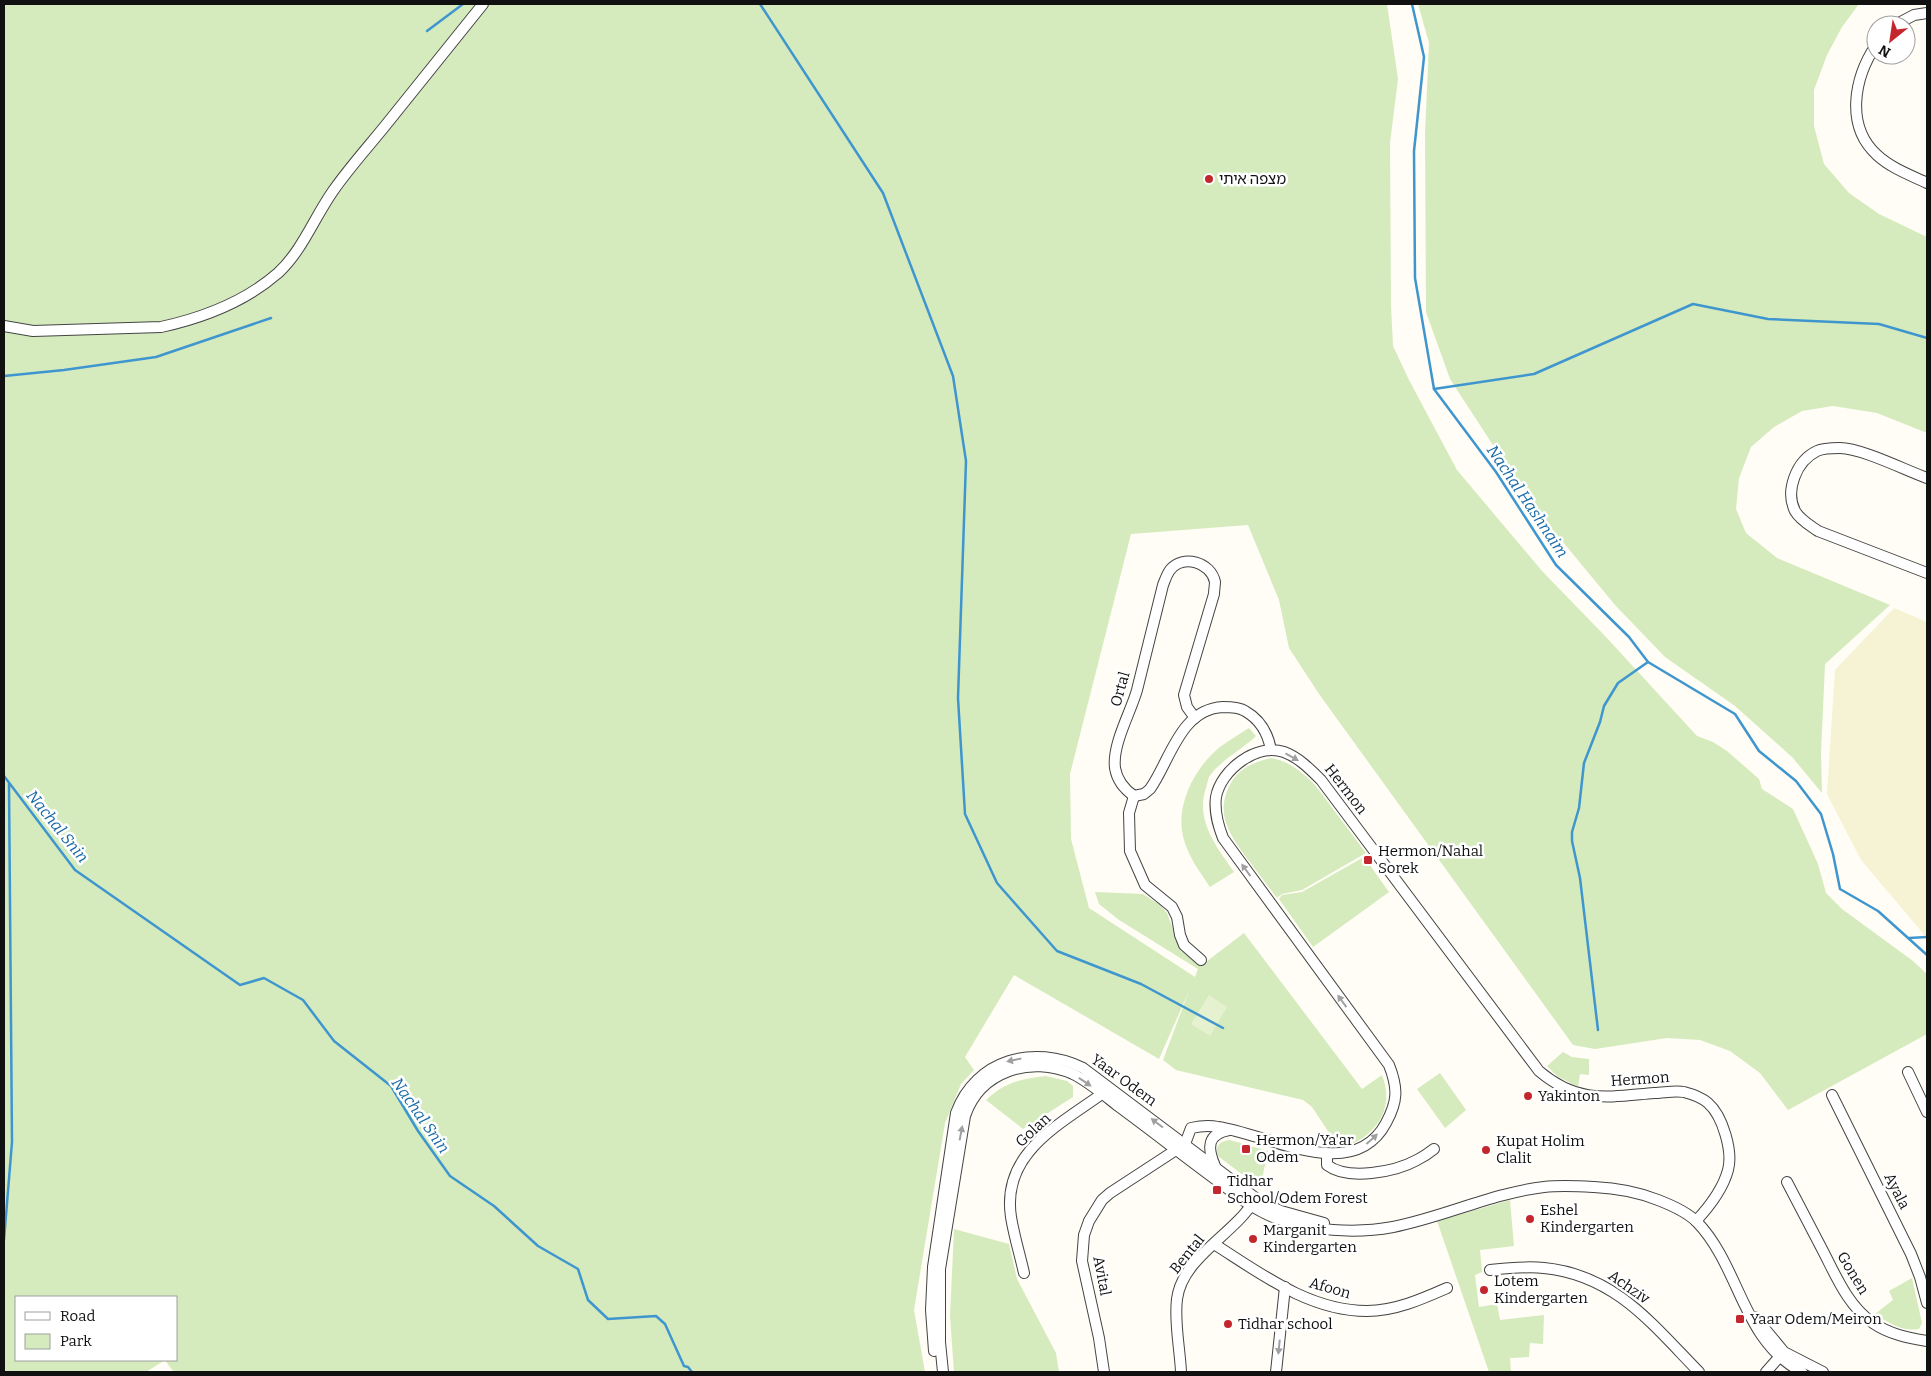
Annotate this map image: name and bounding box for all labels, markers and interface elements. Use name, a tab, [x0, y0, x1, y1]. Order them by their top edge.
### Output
north arrow	[1866, 15, 1916, 65]
text: N	[1876, 41, 1894, 61]
place label: מצפה איתי	[1219, 170, 1286, 188]
marker: מצפה איתי	[1203, 173, 1215, 185]
water label: Nachal Hashnaim	[1483, 441, 1572, 561]
street label: Ortal	[1106, 670, 1134, 708]
one-way arrow	[1285, 752, 1298, 761]
street label: Hermon	[1321, 760, 1371, 818]
water label: Nachal Snin	[23, 786, 93, 866]
place label: Hermon/Nahal Sorek	[1378, 842, 1483, 877]
marker: Hermon/Nahal Sorek	[1362, 854, 1374, 866]
one-way arrow	[1241, 863, 1251, 877]
one-way arrow	[1337, 994, 1347, 1008]
street label: Yaar Odem	[1088, 1050, 1161, 1110]
one-way arrow	[1006, 1056, 1022, 1064]
street label: Hermon	[1610, 1068, 1670, 1090]
water label: Nachal Snin	[388, 1074, 453, 1157]
one-way arrow	[1078, 1077, 1092, 1087]
place label: Yakinton	[1538, 1087, 1601, 1105]
marker: Yakinton	[1522, 1090, 1534, 1102]
street label: Golan	[1012, 1109, 1055, 1151]
one-way arrow	[1151, 1117, 1164, 1128]
one-way arrow	[958, 1124, 966, 1140]
place label: Hermon/Ya'ar Odem	[1256, 1131, 1354, 1166]
place label: Kupat Holim Clalit	[1496, 1132, 1585, 1167]
one-way arrow	[1366, 1133, 1378, 1145]
marker: Hermon/Ya'ar Odem	[1240, 1143, 1252, 1155]
marker: Kupat Holim Clalit	[1480, 1144, 1492, 1156]
street label: Ayala	[1880, 1170, 1914, 1212]
place label: Tidhar School/Odem Forest	[1227, 1172, 1368, 1207]
marker: Tidhar School/Odem Forest	[1211, 1184, 1223, 1196]
place label: Eshel Kindergarten	[1540, 1201, 1634, 1236]
marker: Eshel Kindergarten	[1524, 1213, 1536, 1225]
place label: Marganit Kindergarten	[1263, 1221, 1357, 1256]
street label: Bental	[1166, 1231, 1208, 1277]
marker: Marganit Kindergarten	[1247, 1233, 1259, 1245]
street label: Gonen	[1833, 1248, 1873, 1298]
street label: Avital	[1089, 1255, 1115, 1297]
street label: Achziv	[1605, 1266, 1653, 1308]
place label: Lotem Kindergarten	[1494, 1272, 1588, 1307]
street label: Afoon	[1307, 1274, 1353, 1303]
marker: Lotem Kindergarten	[1478, 1284, 1490, 1296]
legend	[15, 1296, 178, 1361]
text: Road	[60, 1307, 95, 1325]
place label: Yaar Odem/Meiron	[1750, 1310, 1882, 1328]
marker: Yaar Odem/Meiron	[1734, 1313, 1746, 1325]
place label: Tidhar school	[1238, 1315, 1332, 1333]
marker: Tidhar school	[1222, 1318, 1234, 1330]
text: Park	[60, 1332, 92, 1350]
one-way arrow	[1275, 1340, 1283, 1356]

